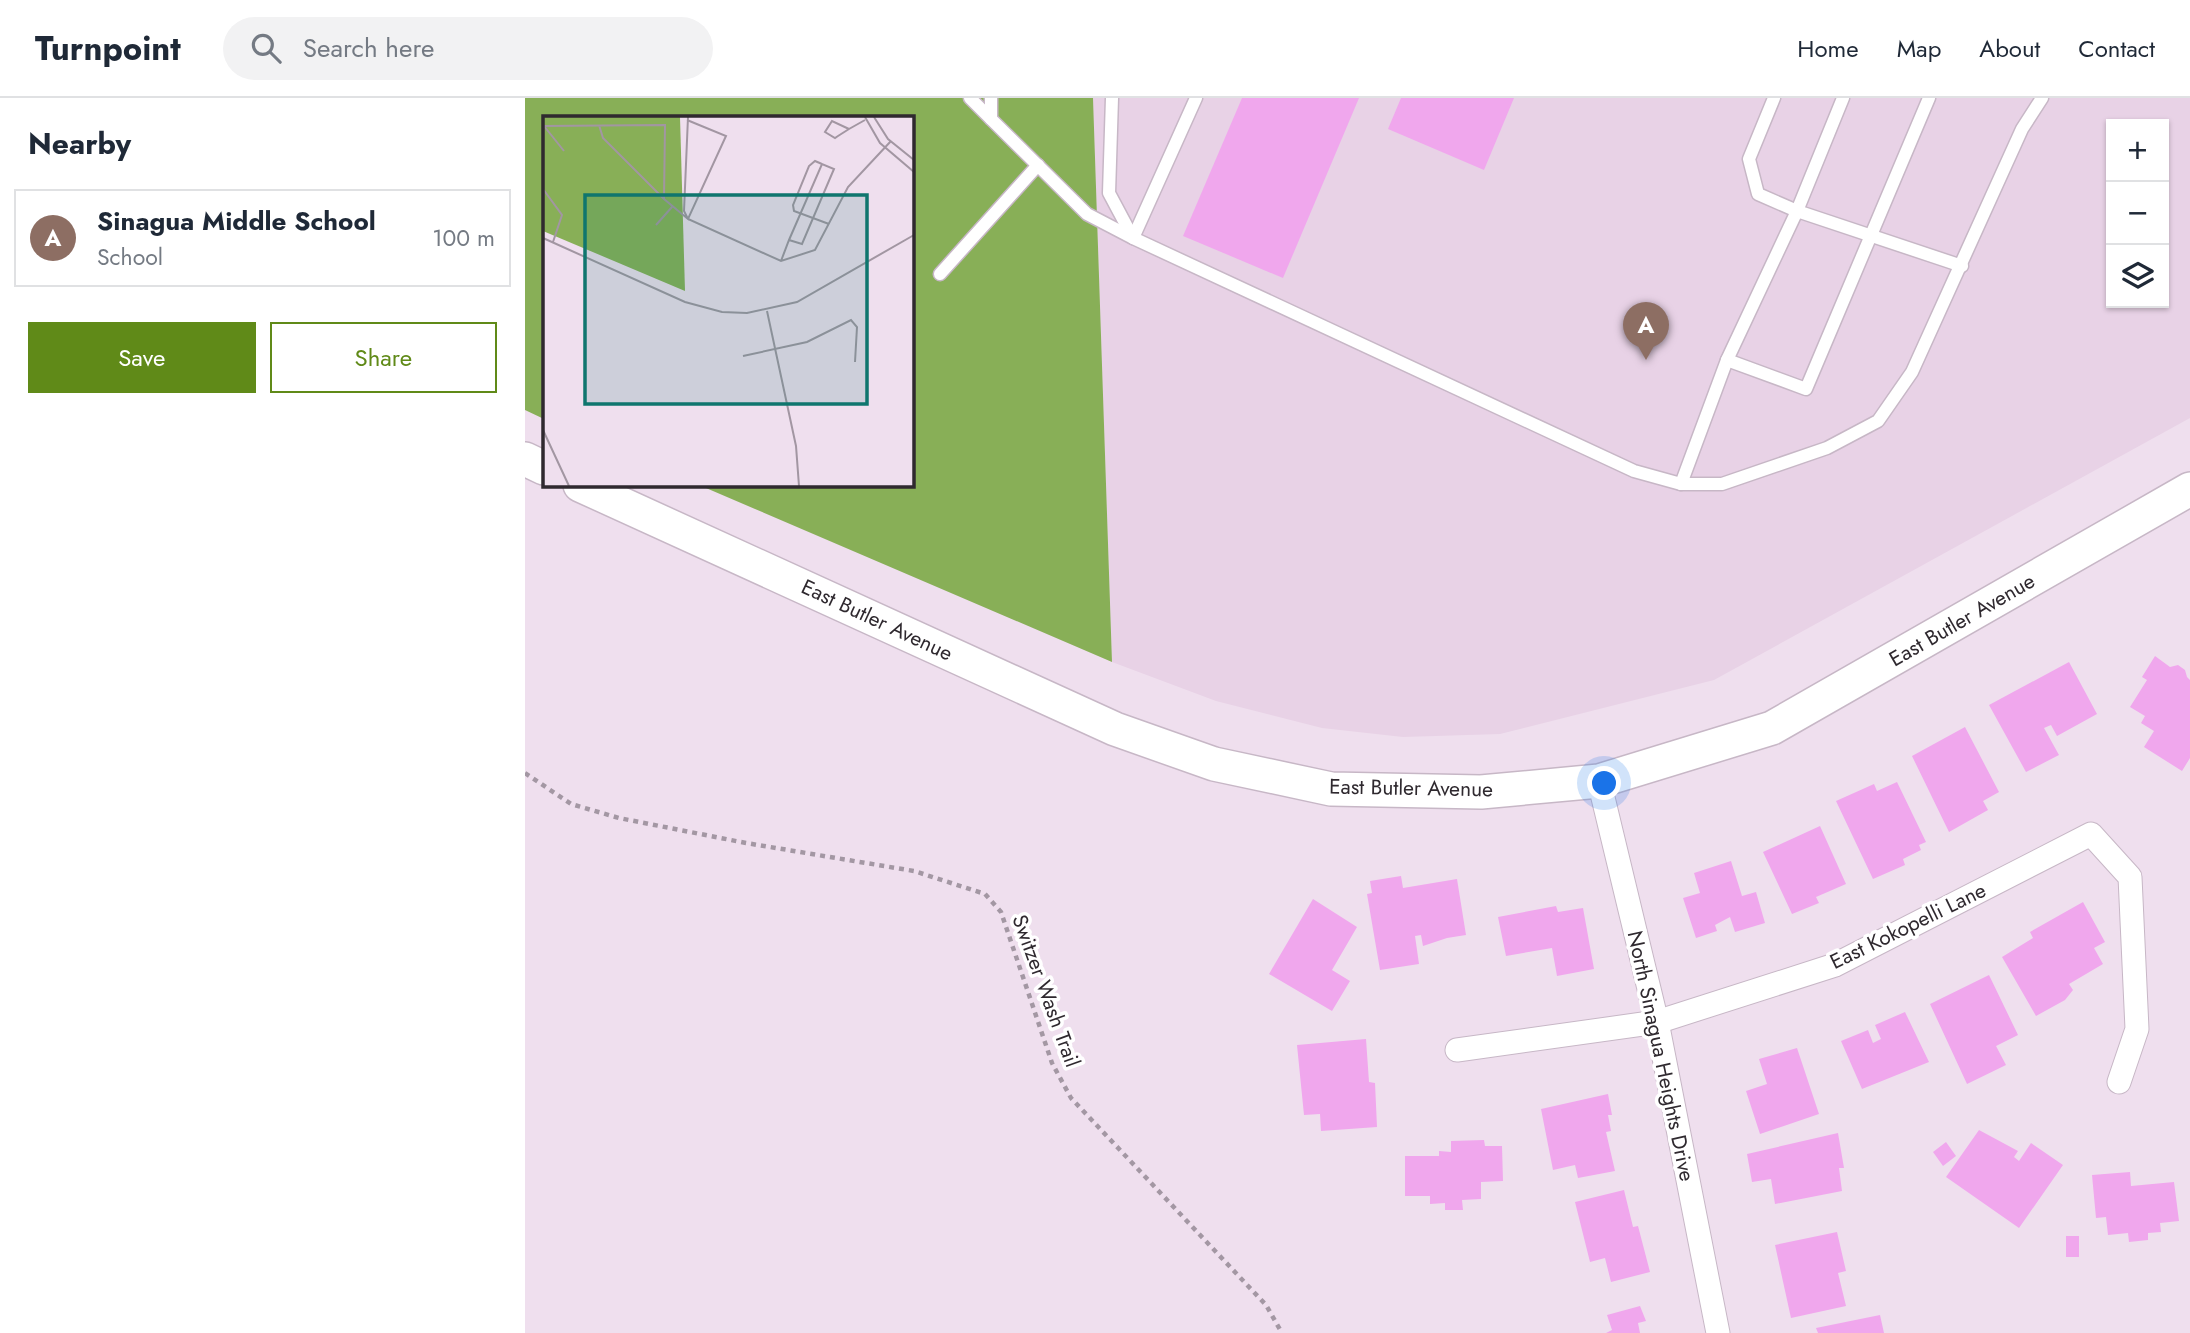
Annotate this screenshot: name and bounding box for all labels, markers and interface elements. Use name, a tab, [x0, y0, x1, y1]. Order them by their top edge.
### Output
search box	[223, 17, 713, 80]
text: Turnpoint	[35, 25, 181, 72]
icon: search	[247, 29, 285, 67]
text: Search here	[303, 29, 434, 67]
text: Home	[1797, 31, 1859, 66]
text: Map	[1897, 31, 1941, 66]
text: About	[1979, 31, 2040, 66]
text: Contact	[2078, 31, 2155, 66]
inset map	[543, 116, 913, 486]
map controls	[2106, 119, 2169, 308]
button: +	[2106, 119, 2169, 182]
text: Nearby	[28, 122, 131, 165]
button: −	[2106, 182, 2169, 245]
text: Sinagua Middle School	[97, 202, 376, 240]
text: A	[45, 221, 61, 255]
text: 100 m	[432, 221, 495, 255]
text: School	[97, 240, 163, 274]
button: layers	[2106, 245, 2169, 308]
pin: A	[1623, 302, 1669, 360]
button: Save	[28, 322, 256, 393]
button: Share	[270, 322, 497, 393]
street label: East Butler Avenue	[1884, 566, 2041, 674]
street label: East Butler Avenue	[796, 572, 958, 668]
your location	[1587, 766, 1621, 800]
street label: East Butler Avenue	[1329, 772, 1493, 804]
street label: East Kokopelli Lane	[1825, 875, 1991, 977]
street label: Switzer Wash Trail	[1005, 911, 1087, 1071]
street label: North Sinagua Heights Drive	[1620, 928, 1702, 1184]

